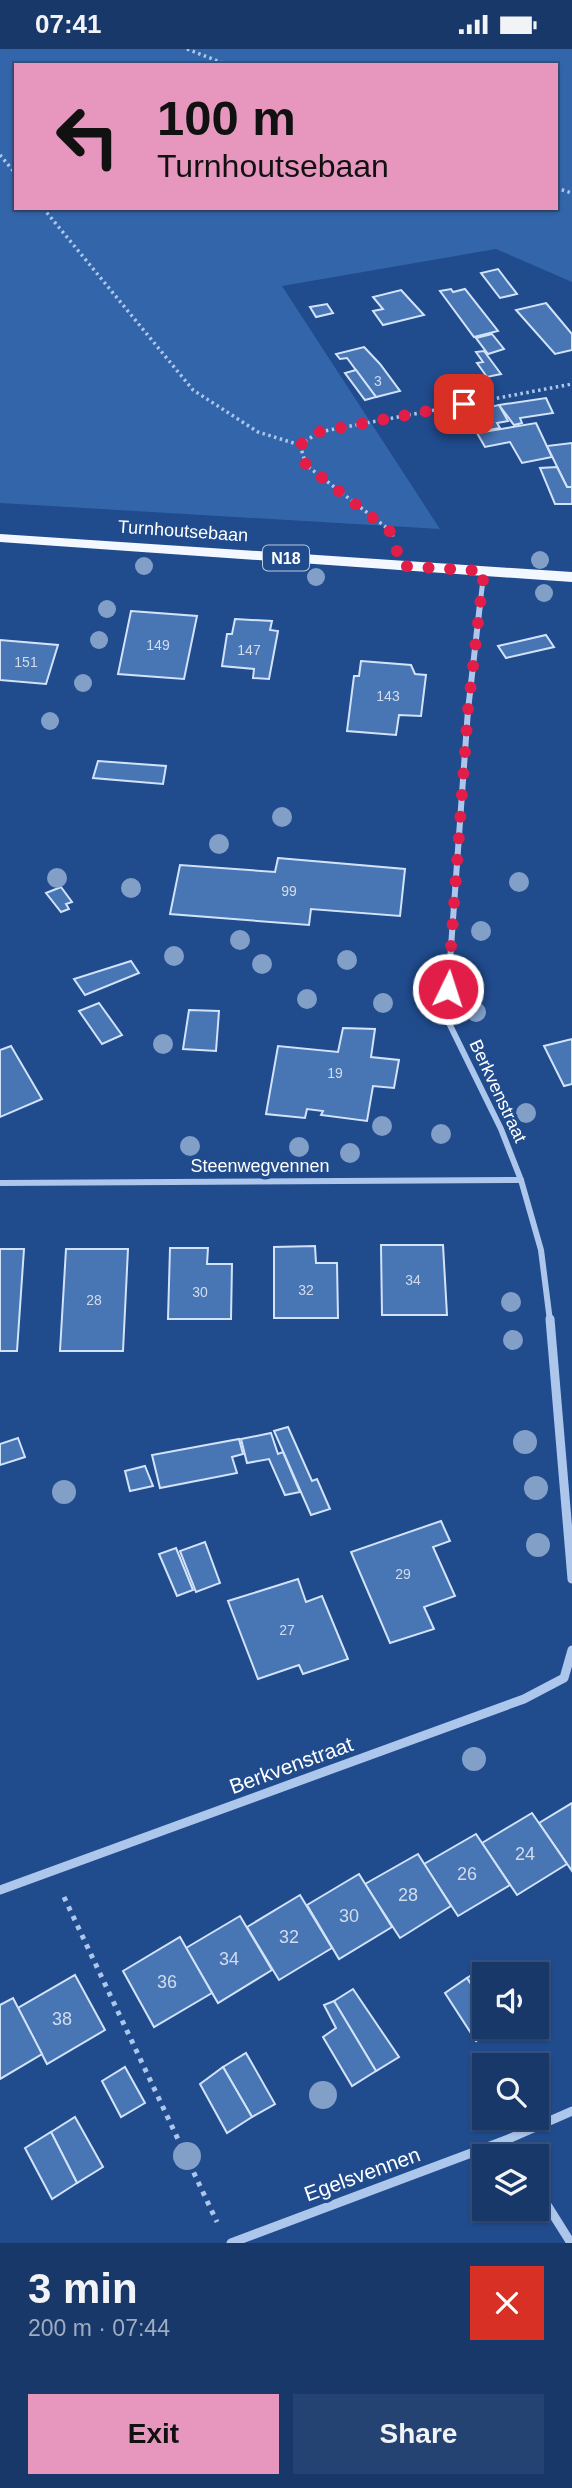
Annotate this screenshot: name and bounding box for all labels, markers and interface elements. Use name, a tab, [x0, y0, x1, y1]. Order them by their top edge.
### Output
text: 07:41	[35, 9, 102, 39]
icon: left	[42, 91, 133, 182]
text: 100 m	[157, 91, 296, 145]
text: Turnhoutsebaan	[157, 148, 389, 184]
house number: 3	[374, 373, 382, 389]
pin	[434, 374, 494, 434]
icon: arrive	[445, 385, 483, 423]
street label: Turnhoutsebaan	[117, 516, 249, 546]
road number: N18	[263, 545, 309, 571]
house number: 149	[146, 637, 170, 653]
house number: 147	[237, 642, 261, 658]
house number: 151	[14, 654, 38, 670]
house number: 143	[376, 688, 400, 704]
house number: 99	[281, 883, 297, 899]
position arrow	[411, 952, 485, 1026]
street label: Berkvenstraat	[465, 1036, 531, 1146]
house number: 19	[327, 1065, 343, 1081]
street label: Steenwegvennen	[190, 1156, 330, 1176]
house number: 34	[405, 1272, 421, 1288]
house number: 32	[298, 1282, 314, 1298]
house number: 30	[192, 1284, 208, 1300]
house number: 28	[86, 1292, 102, 1308]
house number: 29	[395, 1566, 411, 1582]
house number: 27	[279, 1622, 295, 1638]
street label: Berkvenstraat	[226, 1732, 356, 1798]
house number: 24	[515, 1844, 535, 1864]
house number: 26	[457, 1864, 477, 1884]
house number: 28	[398, 1885, 418, 1905]
house number: 30	[339, 1906, 359, 1926]
house number: 32	[279, 1927, 299, 1947]
house number: 34	[219, 1949, 239, 1969]
map controls	[472, 1962, 549, 2221]
button: sound	[472, 1962, 549, 2039]
house number: 36	[157, 1972, 177, 1992]
house number: 38	[52, 2009, 72, 2029]
button: search	[472, 2053, 549, 2130]
street label: Egelsvennen	[301, 2142, 423, 2206]
button: layers	[472, 2144, 549, 2221]
text: 3 min	[28, 2265, 138, 2312]
button: close	[470, 2266, 544, 2340]
text: 200 m · 07:44	[28, 2315, 170, 2341]
button: Exit	[28, 2394, 279, 2474]
button: Share	[293, 2394, 544, 2474]

